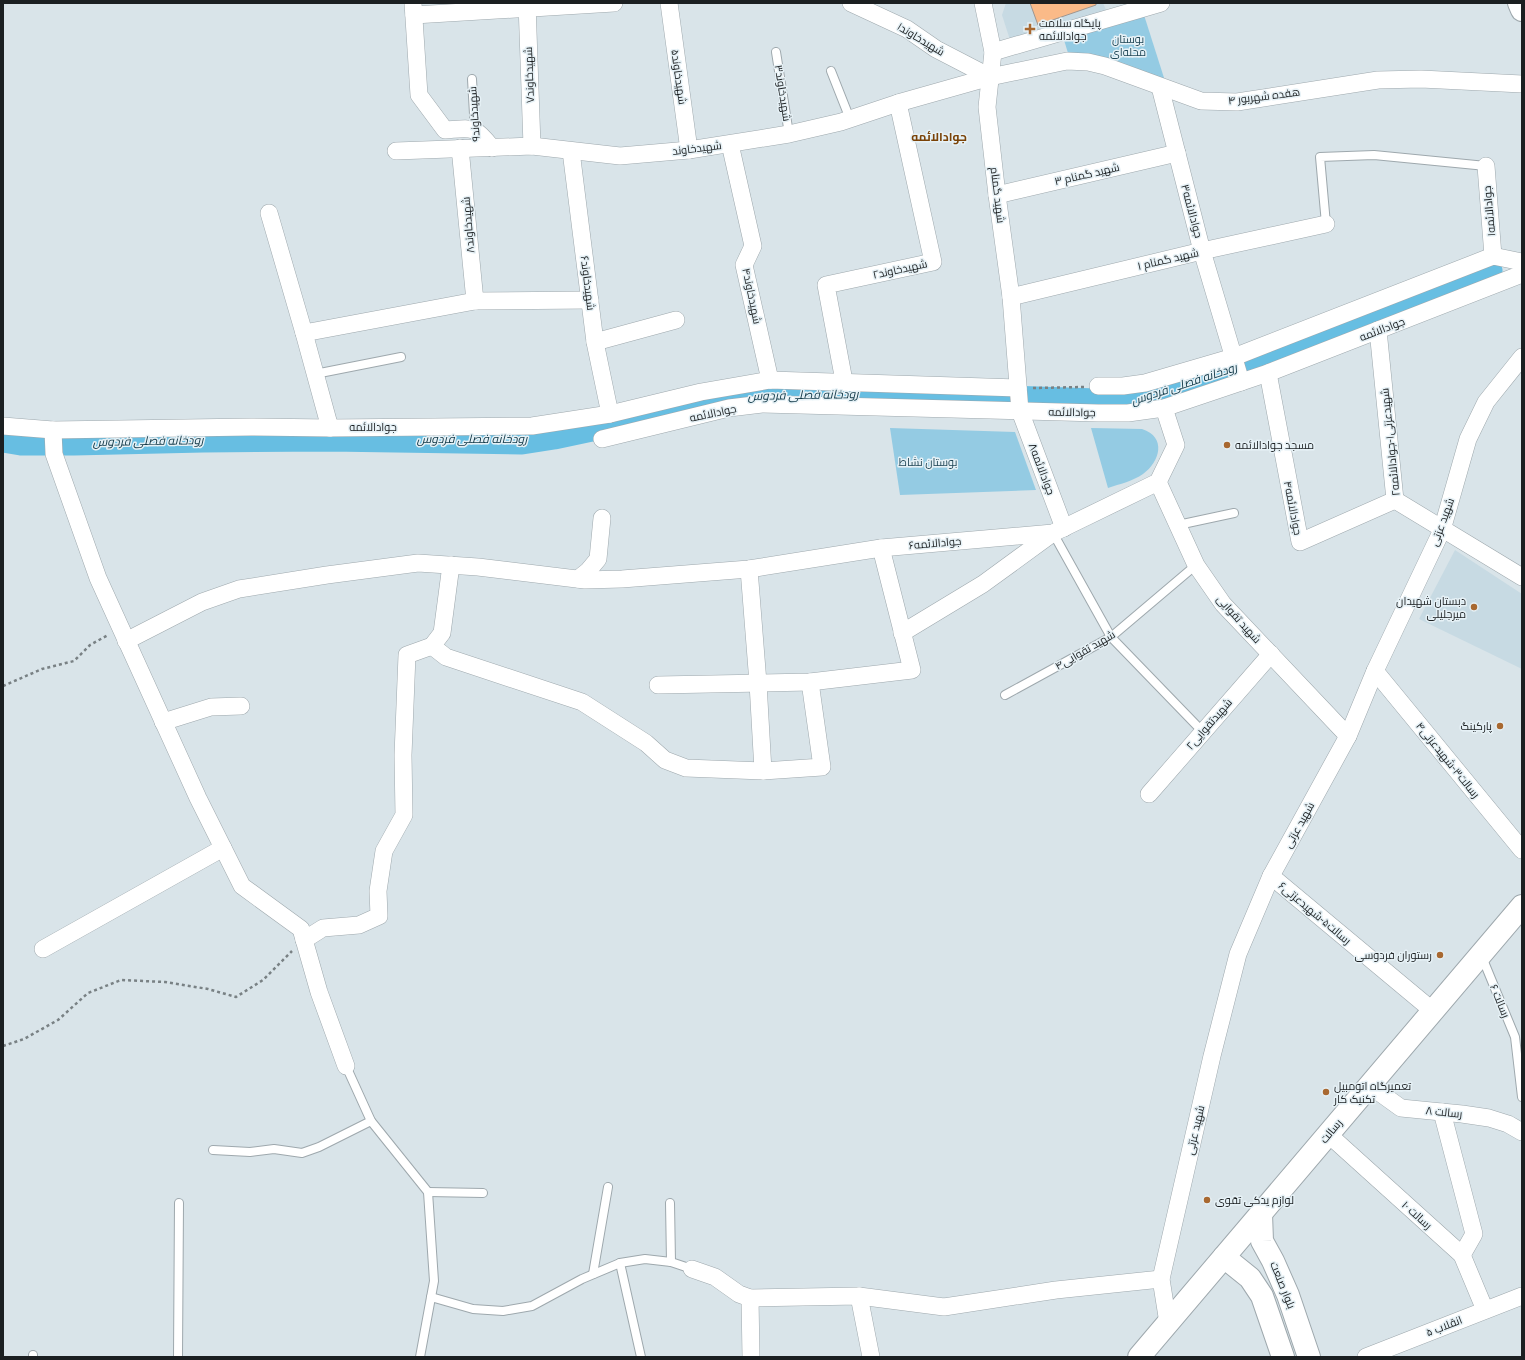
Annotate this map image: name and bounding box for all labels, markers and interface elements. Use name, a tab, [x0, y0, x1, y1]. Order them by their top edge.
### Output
place label: پایگاه سلامت جوادالائمه	[1039, 17, 1101, 43]
street label: شهیدخاوند۱	[895, 20, 947, 59]
marker: پایگاه سلامت جوادالائمه	[1024, 23, 1036, 35]
park label: بوستان محله‌ای	[1110, 33, 1146, 59]
street label: شهیدخاوند۷	[522, 47, 537, 103]
street label: شهیدخاوند۵	[668, 49, 689, 106]
street label: شهیدخاوند۳	[772, 64, 793, 122]
street label: شهیدخاوند۹	[466, 86, 483, 142]
street label: هفده شهریور ۴	[1227, 86, 1301, 107]
district label: جوادالائمه	[911, 130, 967, 145]
street label: شهیدخاوند	[672, 139, 722, 158]
street label: شهید گمنام ۳	[1053, 161, 1121, 189]
street label: شهید گمنام	[987, 166, 1007, 224]
street label: جوادالائمه۳	[1178, 183, 1205, 239]
street label: جوادالائمه۱	[1481, 185, 1498, 237]
street label: شهیدخاوند۸	[460, 196, 477, 254]
street label: شهید گمنام ۱	[1136, 246, 1200, 274]
street label: شهیدخاوند۶	[578, 255, 597, 311]
street label: شهیدخاوند۲	[872, 257, 929, 282]
street label: شهیدخاوند۴	[739, 267, 764, 325]
street label: جوادالائمه	[1358, 315, 1407, 344]
water label: رودخانه فصلی فردوس	[1129, 360, 1240, 408]
water label: رودخانه فصلی فردوس	[748, 387, 859, 403]
street label: شهیدعزتی۱-جوادالائمه۲	[1378, 387, 1403, 497]
street label: جوادالائمه	[689, 402, 738, 425]
street label: جوادالائمه	[1048, 406, 1096, 419]
street label: جوادالائمه	[349, 421, 397, 434]
water label: رودخانه فصلی فردوس	[417, 432, 528, 446]
water label: رودخانه فصلی فردوس	[93, 433, 204, 449]
place label: مسجد جوادالائمه	[1235, 439, 1314, 452]
marker: مسجد جوادالائمه	[1222, 440, 1232, 450]
street label: جوادالائمه۸	[1026, 441, 1057, 497]
park label: بوستان نشاط	[899, 456, 957, 469]
street label: جوادالائمه۴	[1281, 480, 1304, 536]
street label: شهید عزتی	[1428, 496, 1457, 548]
street label: جوادالائمه۶	[908, 535, 962, 552]
street label: شهید تقوایی	[1214, 593, 1264, 646]
place label: دبستان شهیدان میرجلیلی	[1396, 595, 1466, 621]
marker: دبستان شهیدان میرجلیلی	[1469, 602, 1479, 612]
street label: شهید تقوایی۴	[1053, 628, 1118, 673]
street label: شهیدتقوایی۲	[1184, 696, 1235, 752]
street label: رسالت۳-شهیدعزتی۴	[1413, 720, 1482, 801]
place label: پارکینگ	[1461, 720, 1492, 733]
marker: پارکینگ	[1495, 721, 1505, 731]
street label: شهید عزتی	[1281, 800, 1317, 851]
street label: رسالت۵-شهیدعزتی۶	[1276, 879, 1354, 947]
place label: رستوران فردوسی	[1355, 949, 1432, 962]
marker: رستوران فردوسی	[1435, 950, 1445, 960]
street label: رسالت ۶	[1487, 982, 1512, 1020]
place label: تعمیرگاه اتومبیل تکنیک کار	[1333, 1080, 1411, 1106]
marker: تعمیرگاه اتومبیل تکنیک کار	[1321, 1087, 1331, 1097]
street label: شهید عزتی	[1183, 1104, 1208, 1156]
street label: رسالت ۸	[1425, 1104, 1463, 1121]
street label: رسالت	[1318, 1117, 1345, 1146]
place label: لوازم یدکی تقوی	[1215, 1194, 1294, 1208]
marker: لوازم یدکی تقوی	[1202, 1195, 1212, 1205]
street label: رسالت ۱۰	[1399, 1198, 1434, 1232]
street label: بلوار صنعت	[1267, 1260, 1298, 1311]
street label: انقلاب ۵	[1424, 1314, 1464, 1339]

